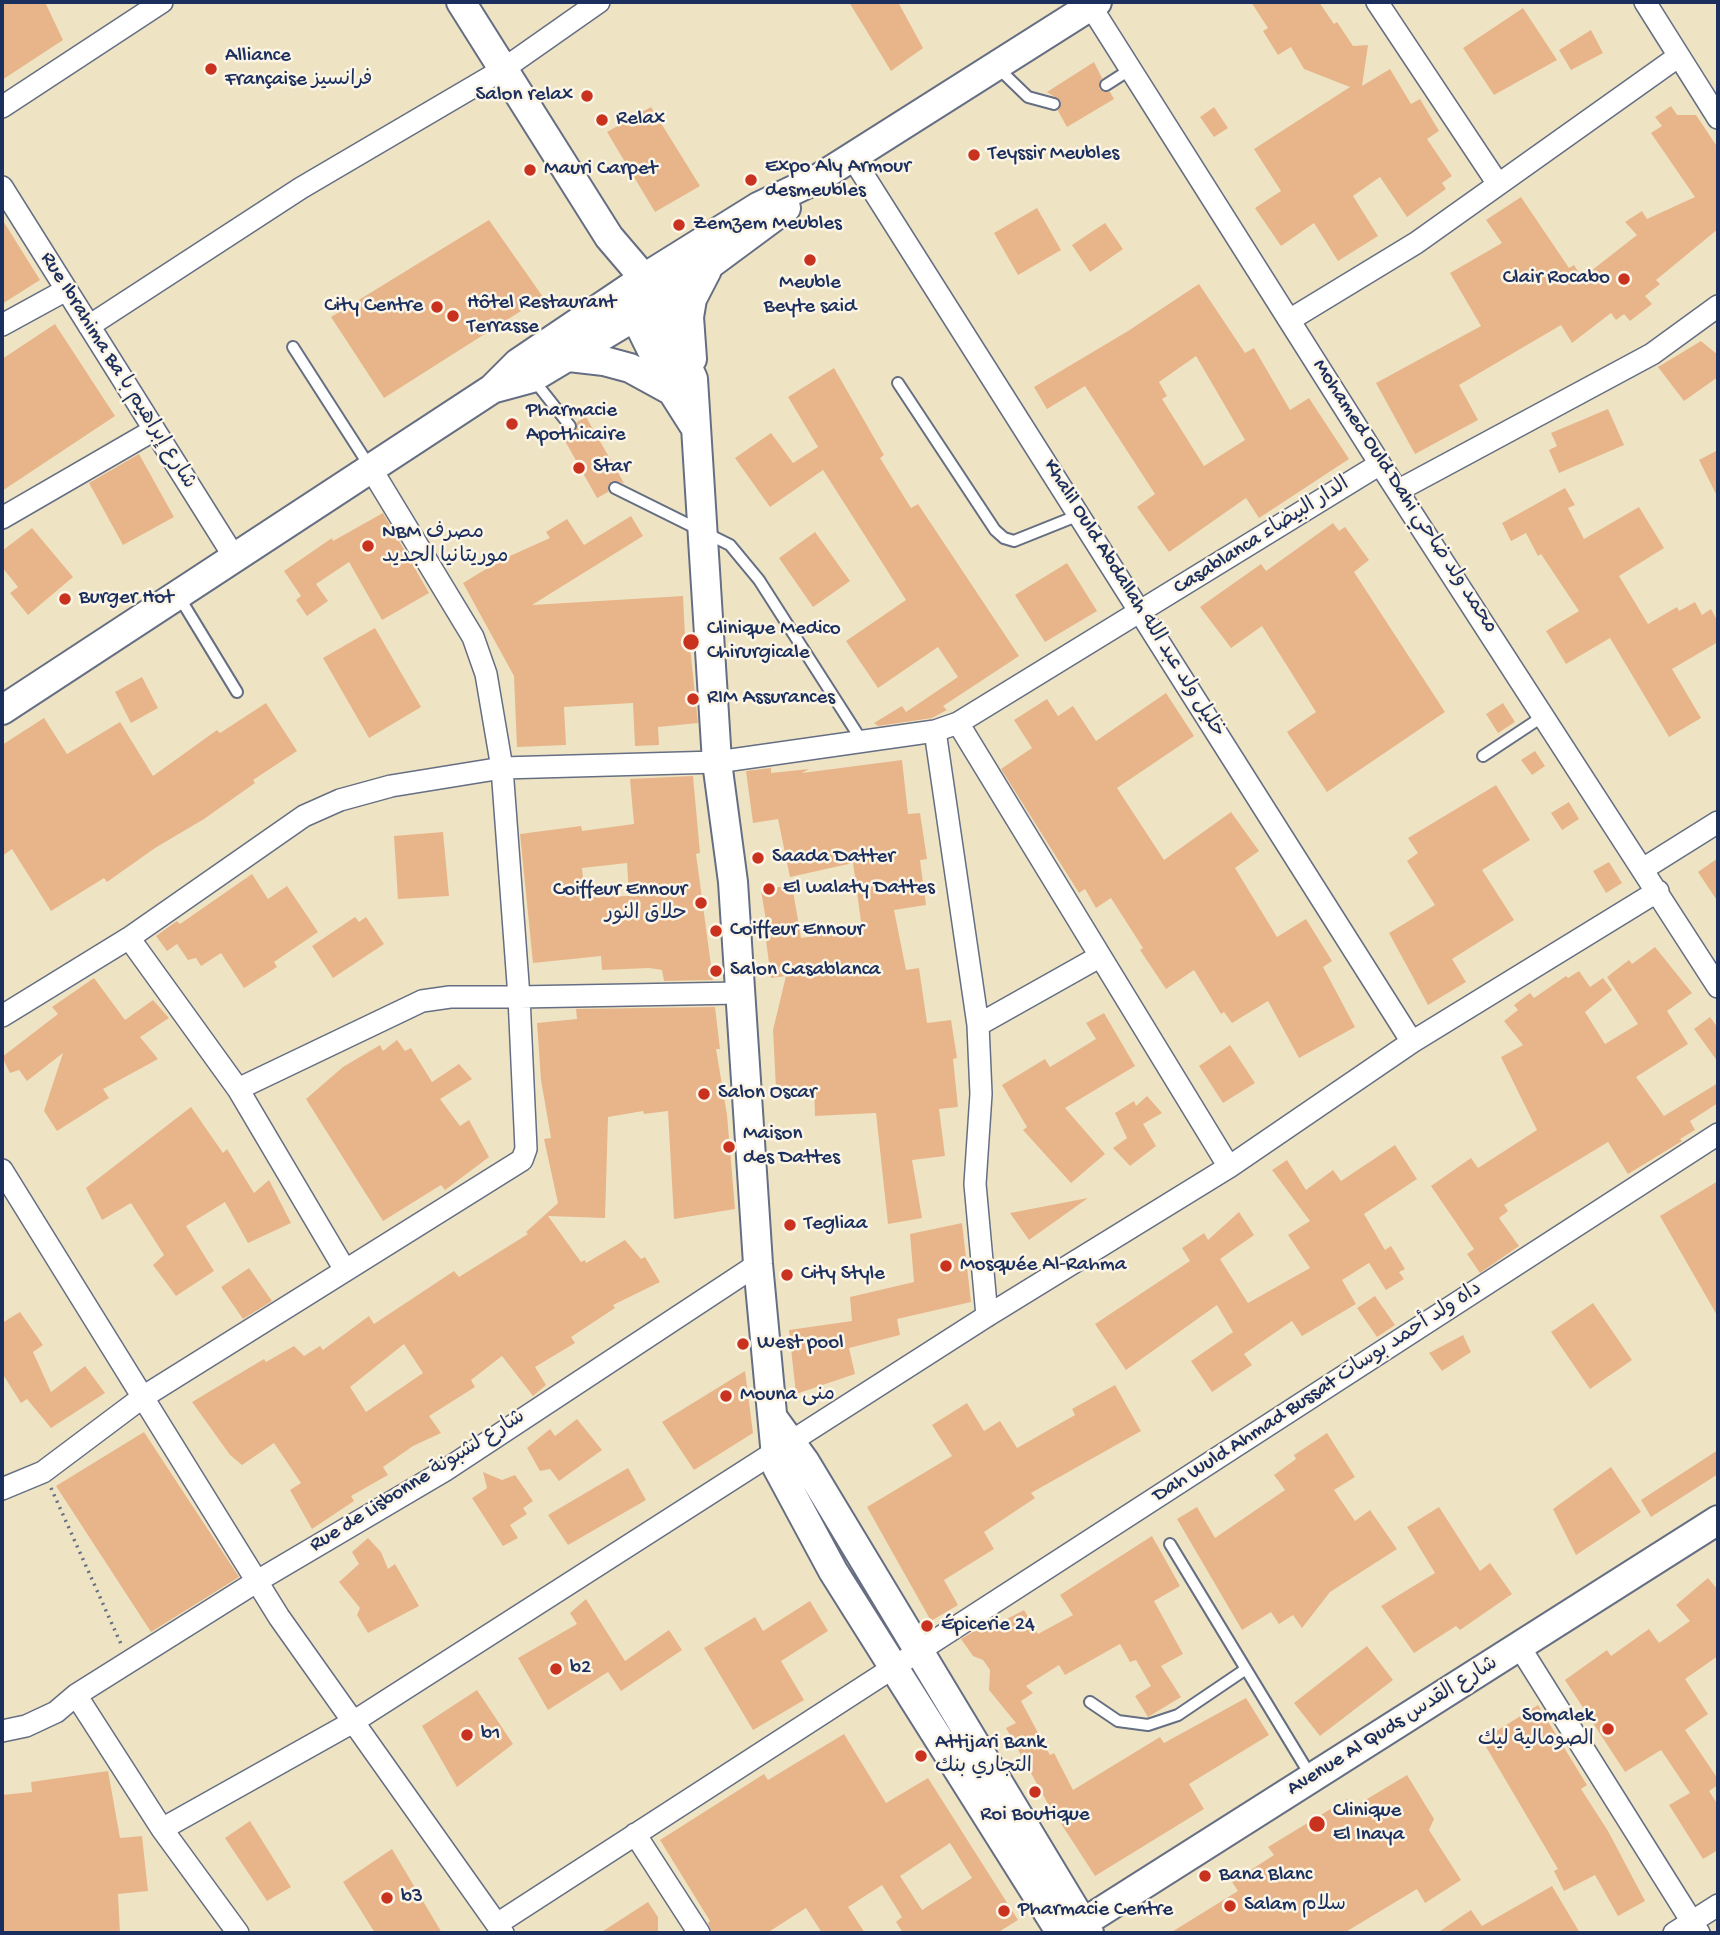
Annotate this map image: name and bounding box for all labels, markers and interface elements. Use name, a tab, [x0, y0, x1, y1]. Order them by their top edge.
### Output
place label: Alliance Française فرانسيز	[225, 44, 372, 94]
marker: Alliance Française فرانسيز	[203, 61, 219, 77]
place label: Salon relax	[476, 83, 573, 109]
marker: Salon relax	[579, 88, 595, 104]
place label: Relax	[616, 107, 665, 133]
marker: Relax	[594, 112, 610, 128]
place label: Teyssir Meubles	[988, 142, 1119, 168]
marker: Teyssir Meubles	[966, 147, 982, 163]
place label: Expo Aly Armour desmeubles	[765, 155, 911, 205]
place label: Mauri Carpet	[544, 157, 657, 183]
marker: Mauri Carpet	[522, 162, 538, 178]
marker: Expo Aly Armour desmeubles	[743, 172, 759, 188]
place label: Zemzem Meubles	[693, 212, 842, 238]
marker: Zemzem Meubles	[671, 217, 687, 233]
street label: Rue Ibrahima Ba شارع إبراهيم با	[34, 248, 200, 494]
marker: Meuble Beyte said	[802, 252, 818, 268]
place label: Clair Rocabo	[1503, 266, 1610, 292]
place label: Meuble Beyte said	[764, 271, 856, 321]
marker: Clair Rocabo	[1616, 271, 1632, 287]
place label: Hôtel Restaurant Terrasse	[467, 291, 616, 341]
place label: City Centre	[324, 294, 423, 320]
marker: City Centre	[429, 299, 445, 315]
marker: Hôtel Restaurant Terrasse	[445, 308, 461, 324]
street label: Mohamed Ould Dahi محمد ولد ضاحي	[1306, 355, 1502, 639]
place label: Pharmacie Apothicaire	[526, 399, 626, 449]
marker: Pharmacie Apothicaire	[504, 416, 520, 432]
place label: Star	[593, 455, 630, 481]
street label: Khalil Ould Abdallah خليل ولد عبد الله	[1037, 455, 1229, 743]
marker: Star	[571, 460, 587, 476]
street label: Casablanca الدار البيضاء	[1170, 473, 1354, 601]
place label: NBM مصرف موريتانيا الجديد	[382, 521, 509, 571]
marker: NBM مصرف موريتانيا الجديد	[360, 538, 376, 554]
place label: Burger Hot	[79, 586, 174, 612]
marker: Burger Hot	[57, 591, 73, 607]
place label: Clinique Medico Chirurgicale	[707, 617, 841, 667]
marker: Clinique Medico Chirurgicale	[681, 632, 701, 652]
place label: RIM Assurances	[707, 686, 835, 712]
marker: RIM Assurances	[685, 691, 701, 707]
place label: Saada Datter	[772, 845, 895, 871]
marker: Saada Datter	[750, 850, 766, 866]
place label: El walaty Dattes	[783, 876, 935, 902]
place label: Coiffeur Ennour حلاق النور	[553, 878, 687, 928]
marker: El walaty Dattes	[761, 881, 777, 897]
marker: Coiffeur Ennour حلاق النور	[693, 895, 709, 911]
place label: Coiffeur Ennour	[730, 918, 864, 944]
marker: Coiffeur Ennour	[708, 923, 724, 939]
place label: Salon Casablanca	[730, 958, 880, 984]
marker: Salon Casablanca	[708, 963, 724, 979]
place label: Salon Oscar	[718, 1081, 816, 1107]
marker: Salon Oscar	[696, 1086, 712, 1102]
place label: Maison des Dattes	[743, 1122, 840, 1172]
marker: Maison des Dattes	[721, 1139, 737, 1155]
place label: Tegliaa	[804, 1212, 867, 1238]
marker: Tegliaa	[782, 1217, 798, 1233]
place label: Mosquée Al-Rahma	[960, 1253, 1126, 1279]
marker: Mosquée Al-Rahma	[938, 1258, 954, 1274]
place label: City Style	[801, 1262, 885, 1288]
marker: City Style	[779, 1267, 795, 1283]
street label: Dah Wuld Ahmad Bussat داه ولد أحمد بوسات	[1149, 1277, 1487, 1509]
place label: West pool	[757, 1331, 844, 1357]
marker: West pool	[735, 1336, 751, 1352]
place label: Mouna منى	[740, 1383, 835, 1409]
marker: Mouna منى	[718, 1388, 734, 1404]
street label: Rue de Lisbonne شارع لشبونة	[306, 1405, 530, 1559]
place label: Épicerie 24	[941, 1613, 1035, 1639]
marker: Épicerie 24	[919, 1618, 935, 1634]
street label: Avenue Al Quds شارع القدس	[1283, 1652, 1503, 1802]
place label: b2	[570, 1656, 591, 1682]
marker: b2	[548, 1661, 564, 1677]
place label: Somalek الصومالية ليك	[1478, 1704, 1594, 1754]
marker: Somalek الصومالية ليك	[1600, 1721, 1616, 1737]
place label: b1	[481, 1722, 501, 1748]
marker: b1	[459, 1727, 475, 1743]
place label: Attijari Bank التجاري بنك	[935, 1731, 1046, 1781]
marker: Attijari Bank التجاري بنك	[913, 1748, 929, 1764]
marker: Roi Boutique	[1027, 1784, 1043, 1800]
place label: Clinique El Inaya	[1333, 1799, 1404, 1849]
place label: Roi Boutique	[980, 1803, 1090, 1829]
marker: Clinique El Inaya	[1307, 1814, 1327, 1834]
place label: Bana Blanc	[1219, 1863, 1312, 1889]
marker: Bana Blanc	[1197, 1868, 1213, 1884]
place label: b3	[401, 1885, 423, 1911]
marker: b3	[379, 1890, 395, 1906]
place label: Salam سلام	[1244, 1893, 1346, 1919]
place label: Pharmacie Centre	[1018, 1898, 1173, 1924]
marker: Salam سلام	[1222, 1898, 1238, 1914]
marker: Pharmacie Centre	[996, 1903, 1012, 1919]

